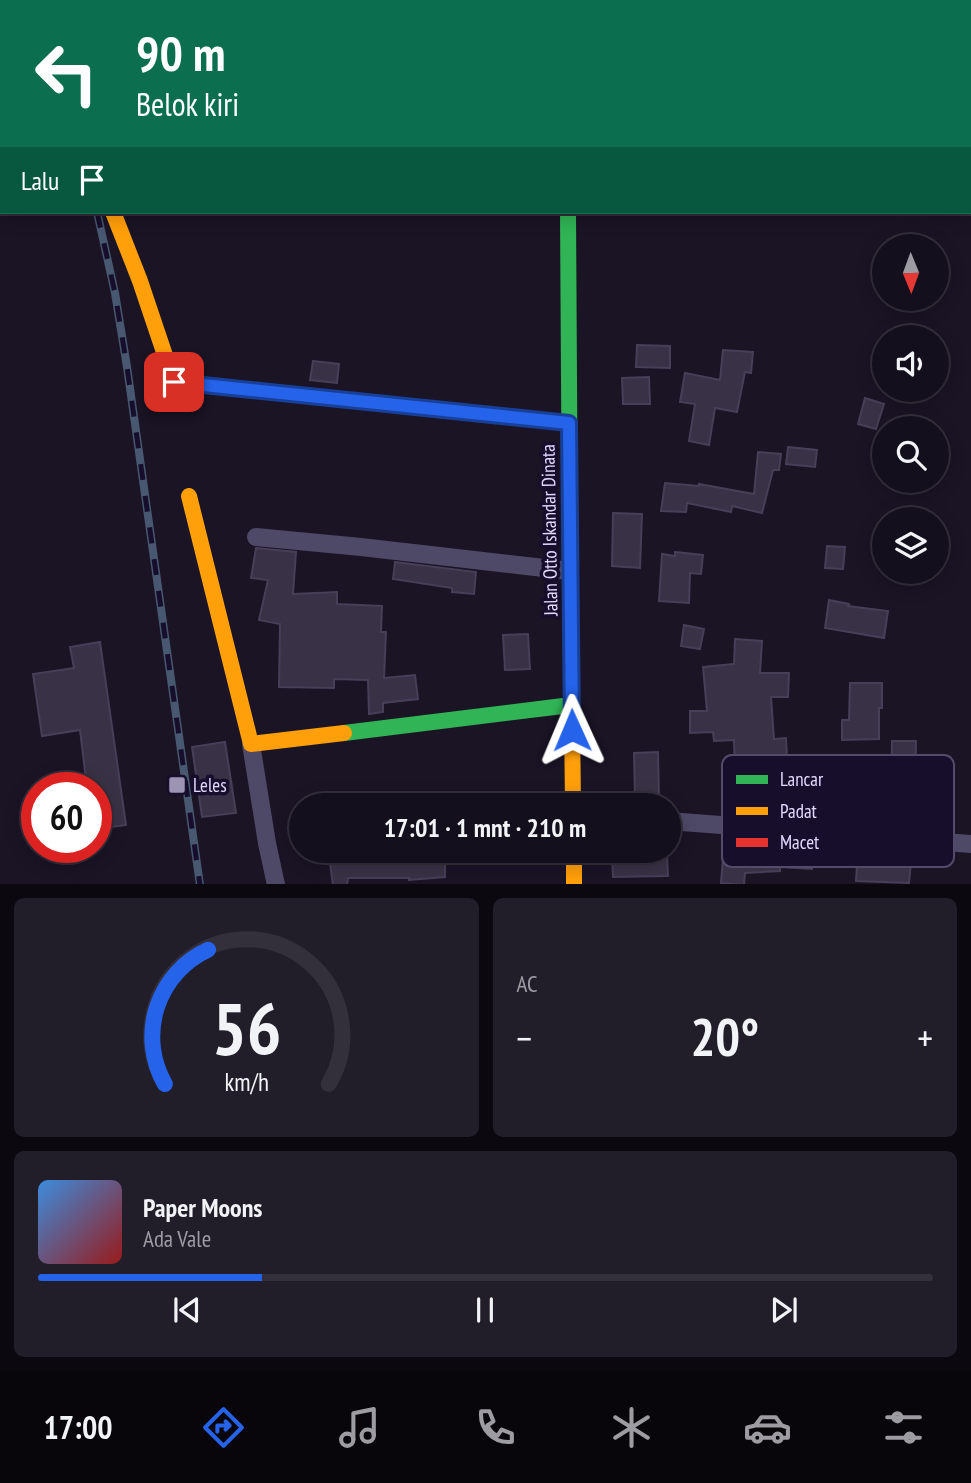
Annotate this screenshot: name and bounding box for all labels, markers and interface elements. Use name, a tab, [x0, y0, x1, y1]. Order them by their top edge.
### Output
text: 90 m	[136, 21, 225, 85]
icon: left	[21, 28, 112, 119]
text: Belok kiri	[136, 83, 239, 125]
icon: arrive	[73, 161, 111, 199]
text: Lalu	[21, 164, 59, 197]
north arrow	[872, 234, 948, 312]
map controls	[872, 234, 949, 584]
button: sound	[872, 325, 949, 402]
pin	[144, 352, 204, 412]
icon: arrive	[155, 363, 193, 401]
button: search	[872, 416, 949, 493]
street label: Jalan Otto Iskandar Dinata	[536, 444, 563, 617]
button: layers	[872, 507, 949, 584]
position arrow	[535, 693, 609, 767]
legend	[722, 755, 954, 867]
text: Lancar	[780, 767, 824, 791]
speed limit sign: 60	[21, 772, 112, 863]
place label: Leles	[193, 773, 227, 797]
marker: Leles	[167, 775, 187, 795]
text: Padat	[780, 799, 817, 823]
text: 17:01 · 1 mnt · 210 m	[384, 811, 586, 844]
text: Macet	[780, 830, 820, 854]
text: AC	[517, 969, 537, 998]
text: 56	[211, 980, 281, 1074]
text: 20°	[690, 1003, 759, 1070]
text: −	[517, 1013, 532, 1062]
text: +	[917, 1013, 933, 1062]
text: km/h	[224, 1065, 268, 1097]
text: Paper Moons	[143, 1191, 262, 1224]
text: Ada Vale	[143, 1224, 211, 1253]
icon: previous	[168, 1291, 206, 1329]
icon: pause	[466, 1291, 504, 1329]
icon: next	[765, 1291, 803, 1329]
icon: directions	[199, 1403, 248, 1452]
icon: music	[335, 1403, 384, 1452]
icon: phone	[471, 1403, 520, 1452]
icon: climate	[607, 1403, 656, 1452]
icon: car	[743, 1403, 792, 1452]
icon: filters	[879, 1403, 928, 1452]
text: 17:00	[43, 1406, 113, 1448]

